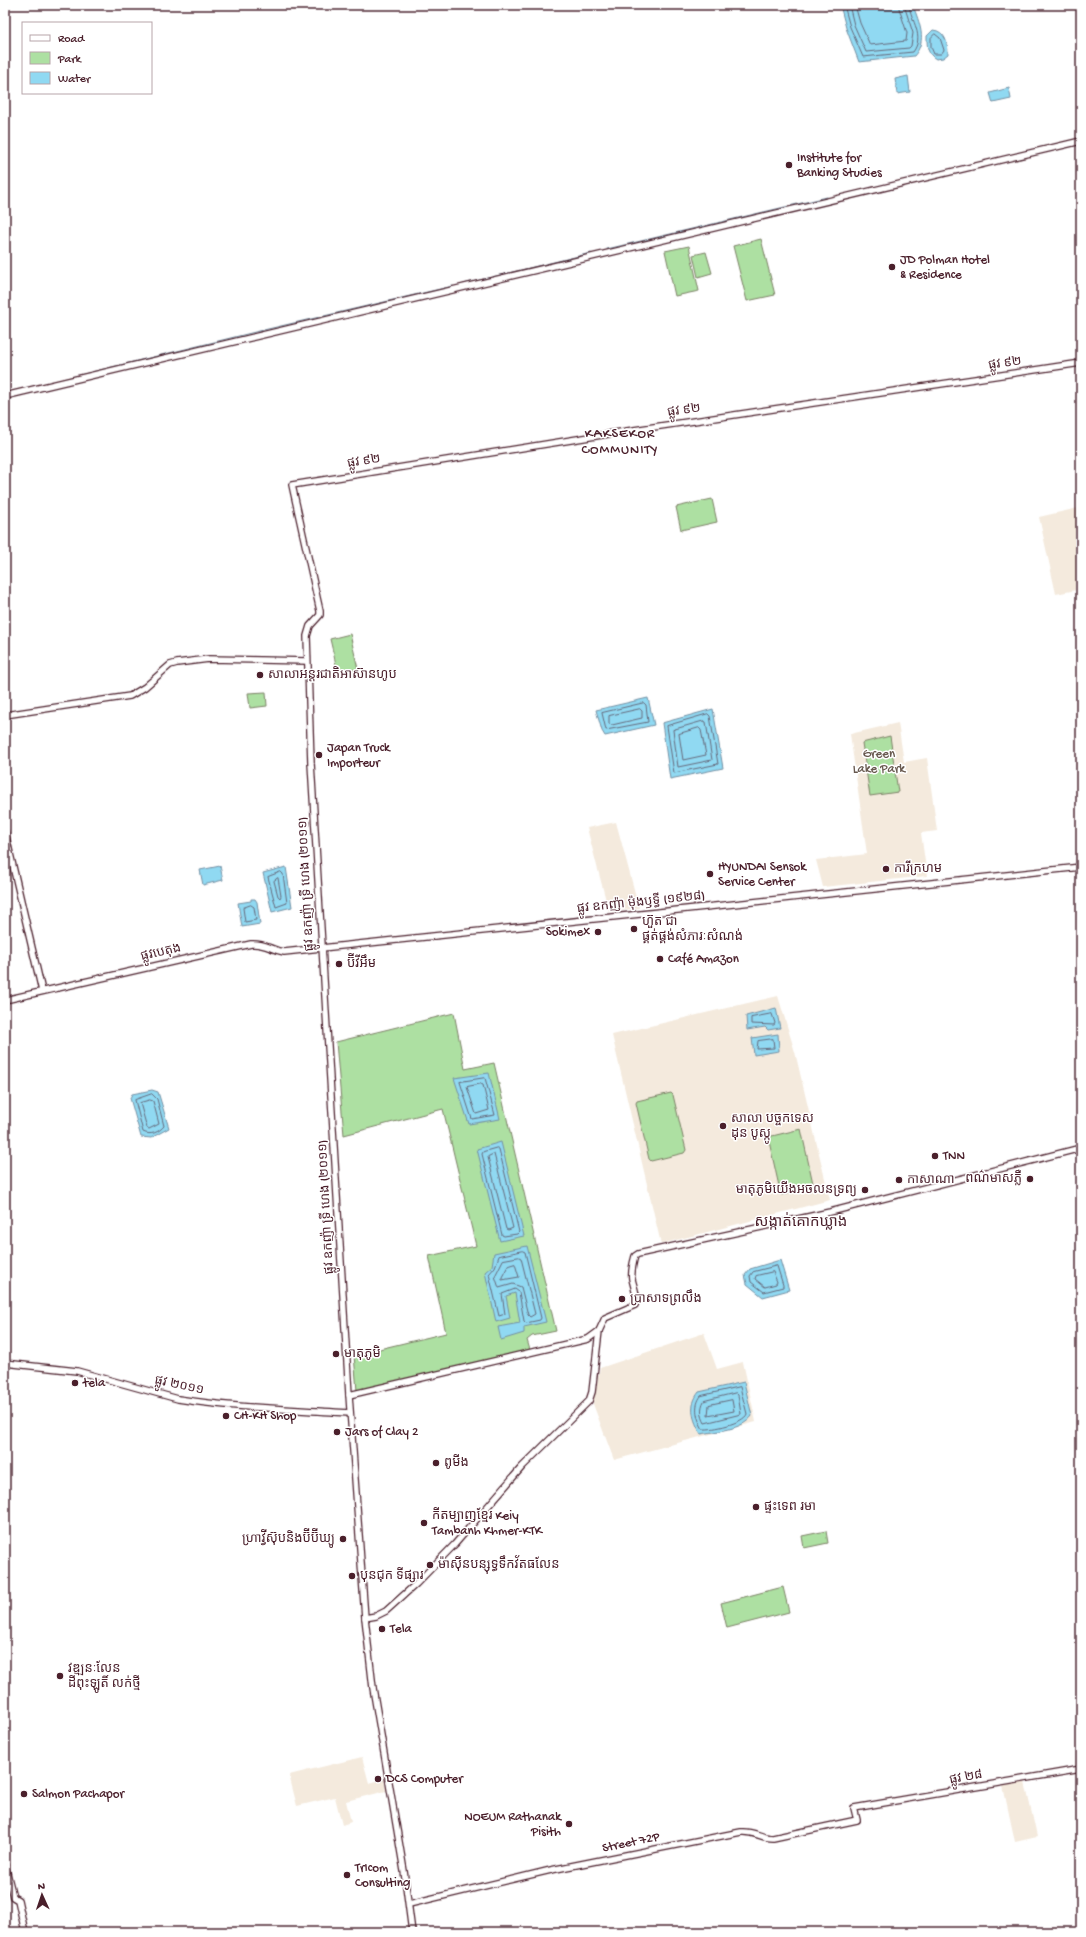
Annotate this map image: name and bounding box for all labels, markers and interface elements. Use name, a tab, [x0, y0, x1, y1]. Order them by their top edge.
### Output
legend	[22, 22, 152, 94]
text: Road	[58, 33, 85, 47]
text: Park	[57, 53, 83, 67]
text: Water	[58, 73, 92, 87]
place label: Institute for Banking Studies	[796, 151, 883, 181]
marker: Institute for Banking Studies	[784, 160, 794, 170]
place label: JD Polman Hotel & Residence	[900, 253, 990, 283]
marker: JD Polman Hotel & Residence	[887, 262, 897, 272]
street label: ផ្លូវ ៩២	[987, 354, 1023, 376]
street label: ផ្លូវ ៩២	[666, 401, 702, 423]
district label: KAKSEKOR COMMUNITY	[582, 426, 658, 459]
street label: ផ្លូវ ៩២	[346, 452, 382, 474]
place label: សាលាអន្ដរជាតិអាស៊ានហូប	[268, 666, 397, 683]
marker: សាលាអន្ដរជាតិអាស៊ានហូប	[255, 670, 265, 680]
place label: Japan Truck Importeur	[327, 741, 391, 771]
park label: Green Lake Park	[853, 747, 906, 777]
marker: Japan Truck Importeur	[314, 750, 324, 760]
street label: ផ្លូវ ឧកញ៉ា ទ្រី ហេង (២០១១)	[293, 816, 320, 952]
place label: HYUNDAI Sensok Service Center	[718, 860, 807, 890]
place label: ការីក្រហម	[894, 860, 942, 877]
marker: ការីក្រហម	[881, 864, 891, 874]
marker: HYUNDAI Sensok Service Center	[705, 869, 715, 879]
street label: ផ្លូវ ឧកញ៉ា ម៉ុងឫទ្ធី (១៩២៨)	[576, 886, 706, 919]
place label: ហ៊ួត ជា ផ្គត់ផ្គង់សំភារៈសំណង់	[642, 915, 743, 945]
marker: ហ៊ួត ជា ផ្គត់ផ្គង់សំភារៈសំណង់	[629, 924, 639, 934]
place label: Sokimex	[546, 925, 590, 940]
marker: Sokimex	[593, 927, 603, 937]
street label: ផ្លូវបេតុង	[139, 941, 183, 967]
place label: ប៊ីវីអឹម	[347, 952, 376, 972]
place label: Café Amazon	[668, 952, 740, 967]
marker: Café Amazon	[655, 954, 665, 964]
marker: ប៊ីវីអឹម	[334, 959, 344, 969]
place label: សាលា បច្ចកទេស ដុន បូស្កូ	[731, 1112, 814, 1143]
marker: សាលា បច្ចកទេស ដុន បូស្កូ	[718, 1121, 728, 1131]
street label: ផ្លូវ ឧកញ៉ា ទ្រី ហេង (២០១១)	[313, 1139, 340, 1275]
place label: TNN	[942, 1149, 965, 1164]
marker: TNN	[930, 1151, 940, 1161]
place label: ពណ៌មាសភ្លឺ	[965, 1169, 1022, 1187]
place label: កាសាណា	[907, 1173, 955, 1188]
marker: ពណ៌មាសភ្លឺ	[1025, 1174, 1035, 1184]
marker: កាសាណា	[894, 1175, 904, 1185]
place label: មាតុភូមិយើងអចលនទ្រព្យ	[736, 1180, 857, 1198]
marker: មាតុភូមិយើងអចលនទ្រព្យ	[860, 1185, 870, 1195]
district label: សង្កាត់គោកឃ្លាង	[755, 1212, 847, 1232]
place label: ប្រាសាទព្រលឹង	[630, 1289, 702, 1307]
marker: ប្រាសាទព្រលឹង	[617, 1294, 627, 1304]
place label: មាតុភូមិ	[344, 1345, 381, 1362]
marker: មាតុភូមិ	[331, 1349, 341, 1359]
street label: ផ្លូវ ២០១១	[153, 1373, 205, 1400]
place label: tela	[82, 1376, 106, 1391]
marker: tela	[70, 1378, 80, 1388]
place label: CH-KH Shop	[234, 1409, 297, 1424]
marker: CH-KH Shop	[221, 1411, 231, 1421]
place label: Jars of Clay 2	[345, 1425, 419, 1440]
marker: Jars of Clay 2	[332, 1427, 342, 1437]
place label: ពូមីង	[444, 1453, 469, 1471]
marker: ពូមីង	[431, 1458, 441, 1468]
place label: ផ្ទះទេព រមា	[764, 1500, 816, 1515]
marker: ផ្ទះទេព រមា	[751, 1502, 761, 1512]
place label: កីតម្បាញខ្មែរ Keiy Tambanh Khmer-KTK	[431, 1506, 544, 1539]
marker: កីតម្បាញខ្មែរ Keiy Tambanh Khmer-KTK	[419, 1518, 429, 1528]
place label: ហ្រាវ្វីស៊ុបនិងប៊ីប៊ីឃ្យូ	[242, 1527, 335, 1548]
marker: ហ្រាវ្វីស៊ុបនិងប៊ីប៊ីឃ្យូ	[338, 1534, 348, 1544]
place label: ម៉ាស៊ីនបន្សុទ្ធទឹកវ័តធលែន	[438, 1554, 559, 1574]
marker: ម៉ាស៊ីនបន្សុទ្ធទឹកវ័តធលែន	[425, 1560, 435, 1570]
place label: បុនជុក ទីផ្សារ	[360, 1566, 424, 1584]
marker: បុនជុក ទីផ្សារ	[347, 1571, 357, 1581]
place label: Tela	[389, 1622, 413, 1637]
marker: Tela	[377, 1624, 387, 1634]
place label: វឌ្ឍនៈលែន ដីពុះឡូតិ៍ លក់ថ្មី	[68, 1660, 140, 1693]
marker: វឌ្ឍនៈលែន ដីពុះឡូតិ៍ លក់ថ្មី	[55, 1671, 65, 1681]
street label: ផ្លូវ ២៨	[948, 1768, 984, 1790]
place label: DCS Computer	[385, 1772, 464, 1787]
marker: DCS Computer	[373, 1774, 383, 1784]
place label: Salmon Pachapor	[32, 1787, 125, 1802]
marker: Salmon Pachapor	[19, 1789, 29, 1799]
place label: NOEUM Rathanak Pisith	[464, 1810, 562, 1840]
marker: NOEUM Rathanak Pisith	[564, 1819, 574, 1829]
street label: Street 72P	[601, 1829, 662, 1856]
place label: TrIcom Consulting	[354, 1861, 410, 1891]
marker: TrIcom Consulting	[342, 1870, 352, 1880]
north arrow	[22, 1875, 62, 1915]
text: N	[38, 1881, 45, 1893]

